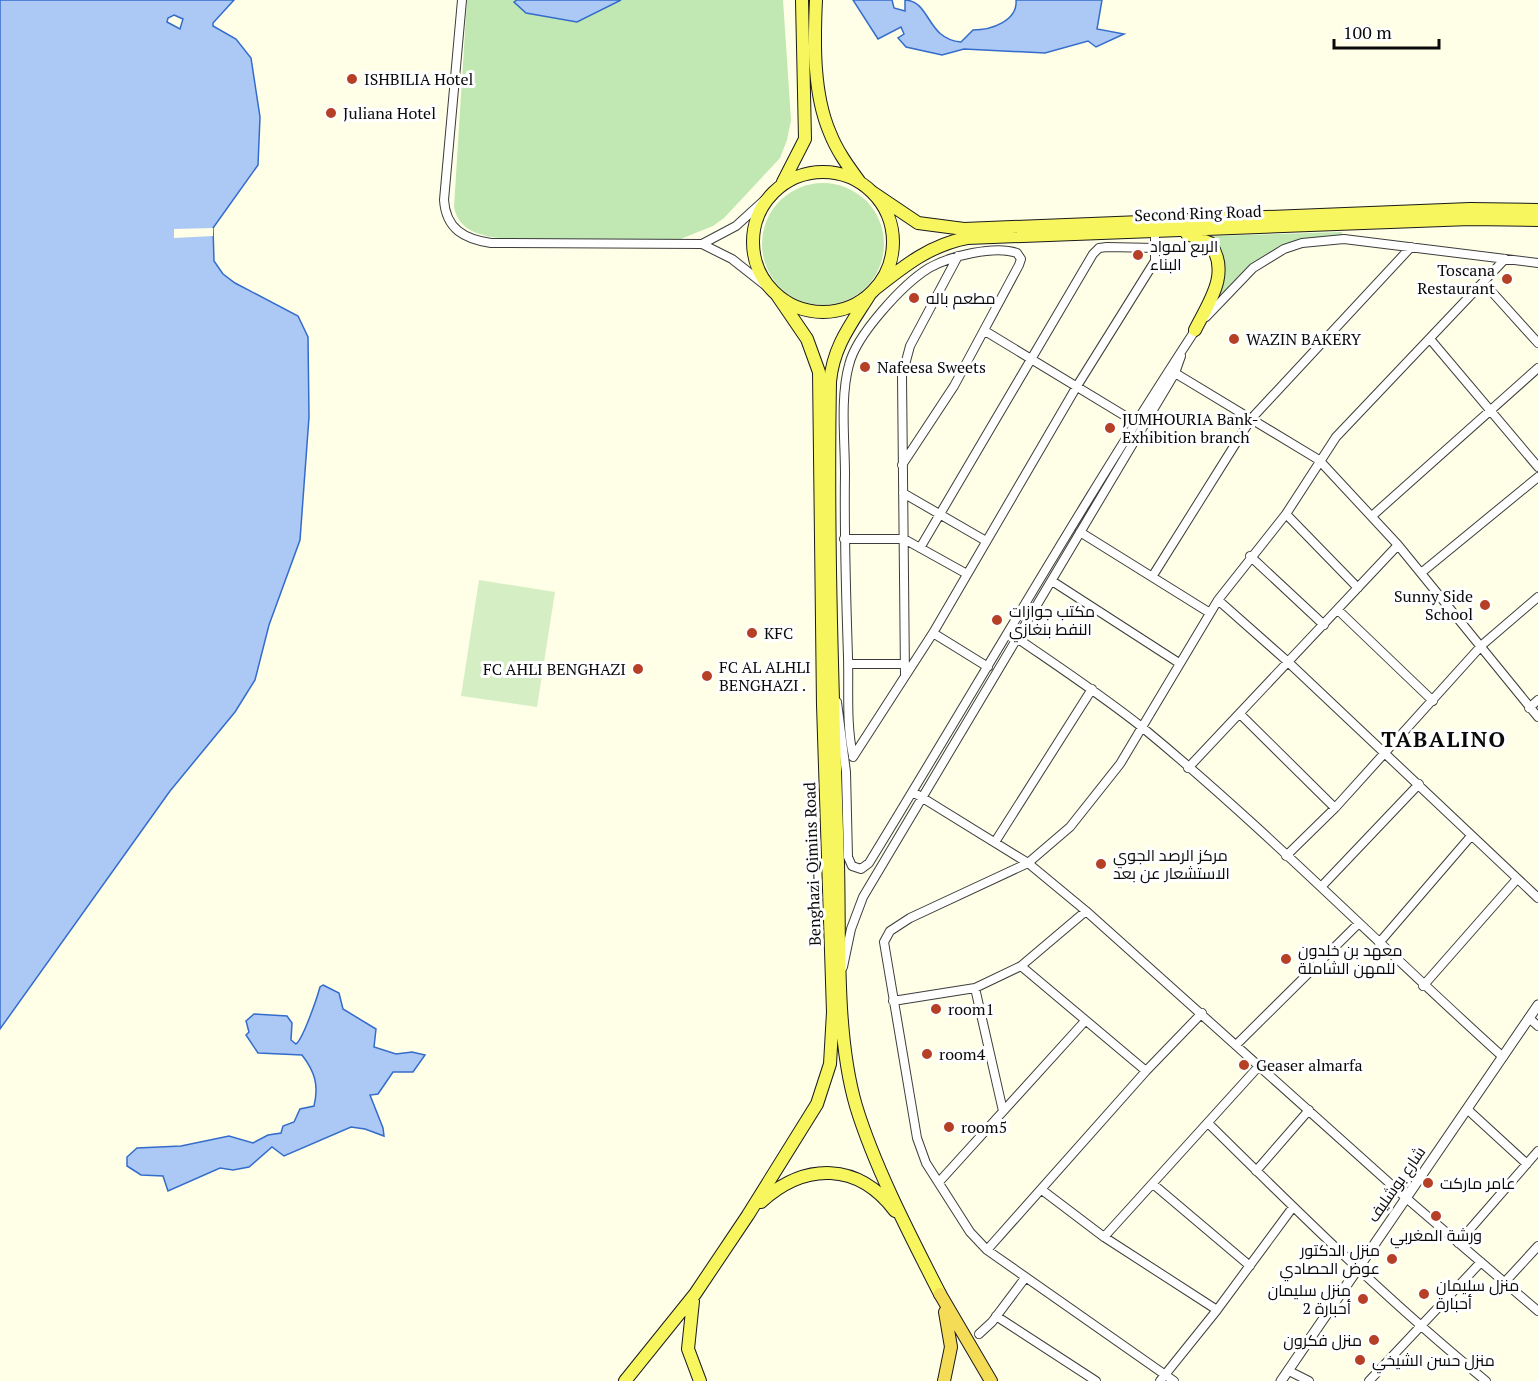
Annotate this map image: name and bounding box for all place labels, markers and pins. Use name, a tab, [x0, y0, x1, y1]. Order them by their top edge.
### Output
place label: ISHBILIA Hotel	[364, 68, 474, 90]
marker: ISHBILIA Hotel	[345, 72, 359, 86]
place label: Juliana Hotel	[343, 102, 436, 124]
marker: Juliana Hotel	[324, 106, 338, 120]
place label: الربع لمواد البناء	[1150, 235, 1218, 275]
marker: الربع لمواد البناء	[1131, 248, 1145, 262]
place label: Toscana Restaurant	[1417, 259, 1495, 299]
marker: Toscana Restaurant	[1500, 272, 1514, 286]
place label: مطعم باله	[926, 287, 996, 310]
marker: مطعم باله	[907, 291, 921, 305]
place label: WAZIN BAKERY	[1246, 328, 1362, 350]
marker: WAZIN BAKERY	[1227, 332, 1241, 346]
place label: Nafeesa Sweets	[877, 356, 986, 378]
marker: Nafeesa Sweets	[858, 360, 872, 374]
place label: JUMHOURIA Bank- Exhibition branch	[1122, 408, 1259, 448]
marker: JUMHOURIA Bank- Exhibition branch	[1103, 421, 1117, 435]
place label: Sunny Side School	[1394, 585, 1473, 625]
marker: Sunny Side School	[1478, 598, 1492, 612]
place label: مكتب جوازات النفط بنغازي	[1009, 600, 1095, 643]
marker: مكتب جوازات النفط بنغازي	[990, 613, 1004, 627]
place label: KFC	[764, 622, 793, 644]
marker: KFC	[745, 626, 759, 640]
place label: FC AL ALHLI BENGHAZI .	[719, 656, 811, 696]
place label: FC AHLI BENGHAZI	[483, 658, 626, 680]
marker: FC AHLI BENGHAZI	[631, 662, 645, 676]
marker: FC AL ALHLI BENGHAZI .	[700, 669, 714, 683]
place label: مركز الرصد الجوي الاستشعار عن بعد	[1113, 844, 1230, 884]
marker: مركز الرصد الجوي الاستشعار عن بعد	[1094, 857, 1108, 871]
place label: معهد بن خلدون للمهن الشاملة	[1298, 939, 1403, 979]
marker: معهد بن خلدون للمهن الشاملة	[1279, 952, 1293, 966]
place label: room1	[948, 998, 994, 1020]
marker: room1	[929, 1002, 943, 1016]
place label: room4	[939, 1043, 986, 1065]
marker: room4	[920, 1047, 934, 1061]
place label: Geaser almarfa	[1256, 1054, 1363, 1076]
marker: Geaser almarfa	[1237, 1058, 1251, 1072]
place label: room5	[961, 1116, 1007, 1138]
marker: room5	[942, 1120, 956, 1134]
place label: عامر ماركت	[1440, 1172, 1515, 1194]
marker: عامر ماركت	[1421, 1176, 1435, 1190]
marker: ورشة المغربي	[1429, 1209, 1443, 1223]
place label: ورشة المغربي	[1390, 1224, 1482, 1249]
place label: منزل الدكتور عوض الحصادي	[1280, 1239, 1380, 1282]
marker: منزل الدكتور عوض الحصادي	[1385, 1252, 1399, 1266]
place label: منزل سليمان أحبارة	[1436, 1274, 1519, 1314]
place label: منزل سليمان أحبارة 2	[1268, 1279, 1351, 1319]
marker: منزل سليمان أحبارة	[1417, 1287, 1431, 1301]
marker: منزل سليمان أحبارة 2	[1356, 1292, 1370, 1306]
place label: منزل فكرون	[1283, 1329, 1362, 1351]
marker: منزل فكرون	[1367, 1333, 1381, 1347]
place label: منزل حسن الشيخي	[1372, 1349, 1495, 1374]
marker: منزل حسن الشيخي	[1353, 1353, 1367, 1367]

